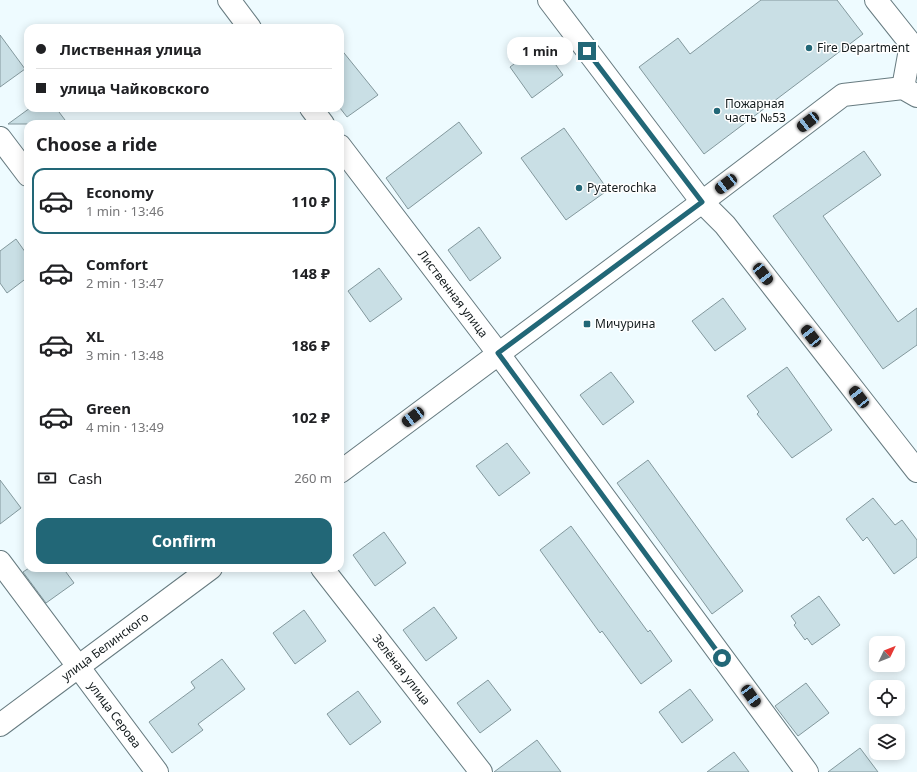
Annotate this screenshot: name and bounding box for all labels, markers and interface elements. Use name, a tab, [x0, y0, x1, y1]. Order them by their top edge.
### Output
callout: 1 min	[507, 37, 573, 65]
text: Лиственная улица	[60, 39, 202, 59]
place label: Fire Department	[817, 39, 910, 56]
text: 1 min	[522, 42, 558, 60]
route end	[578, 42, 596, 60]
marker: Fire Department	[804, 43, 814, 53]
text: улица Чайковского	[60, 78, 209, 98]
place label: Пожарная часть №53	[725, 95, 786, 126]
marker: Пожарная часть №53	[712, 106, 722, 116]
car	[795, 110, 821, 134]
text: Choose a ride	[36, 132, 157, 156]
car	[713, 172, 739, 196]
place label: Pyaterochka	[587, 179, 657, 196]
text: Economy	[86, 182, 154, 202]
icon: car	[38, 183, 74, 219]
marker: Pyaterochka	[574, 183, 584, 193]
text: 110 ₽	[291, 191, 330, 211]
text: 1 min · 13:46	[86, 202, 164, 220]
street label: Лиственная улица	[414, 246, 492, 341]
text: Comfort	[86, 254, 148, 274]
icon: car	[38, 255, 74, 291]
car	[751, 261, 775, 287]
text: 148 ₽	[291, 263, 330, 283]
text: 2 min · 13:47	[86, 274, 164, 292]
place label: Мичурина	[595, 315, 655, 332]
marker: Мичурина	[582, 319, 592, 329]
car	[799, 323, 823, 349]
text: XL	[86, 326, 104, 346]
icon: car	[38, 327, 74, 363]
text: 186 ₽	[291, 335, 330, 355]
text: 3 min · 13:48	[86, 346, 164, 364]
car	[847, 384, 871, 410]
text: Green	[86, 398, 131, 418]
icon: car	[38, 399, 74, 435]
car	[400, 405, 426, 429]
text: 102 ₽	[291, 407, 330, 427]
text: 4 min · 13:49	[86, 418, 164, 436]
icon: cash	[36, 467, 58, 489]
text: Cash	[68, 468, 102, 488]
text: 260 m	[294, 469, 332, 487]
button: Confirm	[36, 518, 332, 564]
street label: улица Белинского	[58, 608, 152, 684]
street label: Зелёная улица	[369, 631, 435, 708]
north arrow	[869, 636, 905, 672]
map controls	[869, 636, 905, 760]
route start	[713, 649, 731, 667]
street label: улица Серова	[84, 678, 145, 752]
button: locate	[869, 680, 905, 716]
car	[739, 683, 763, 709]
button: layers	[869, 724, 905, 760]

